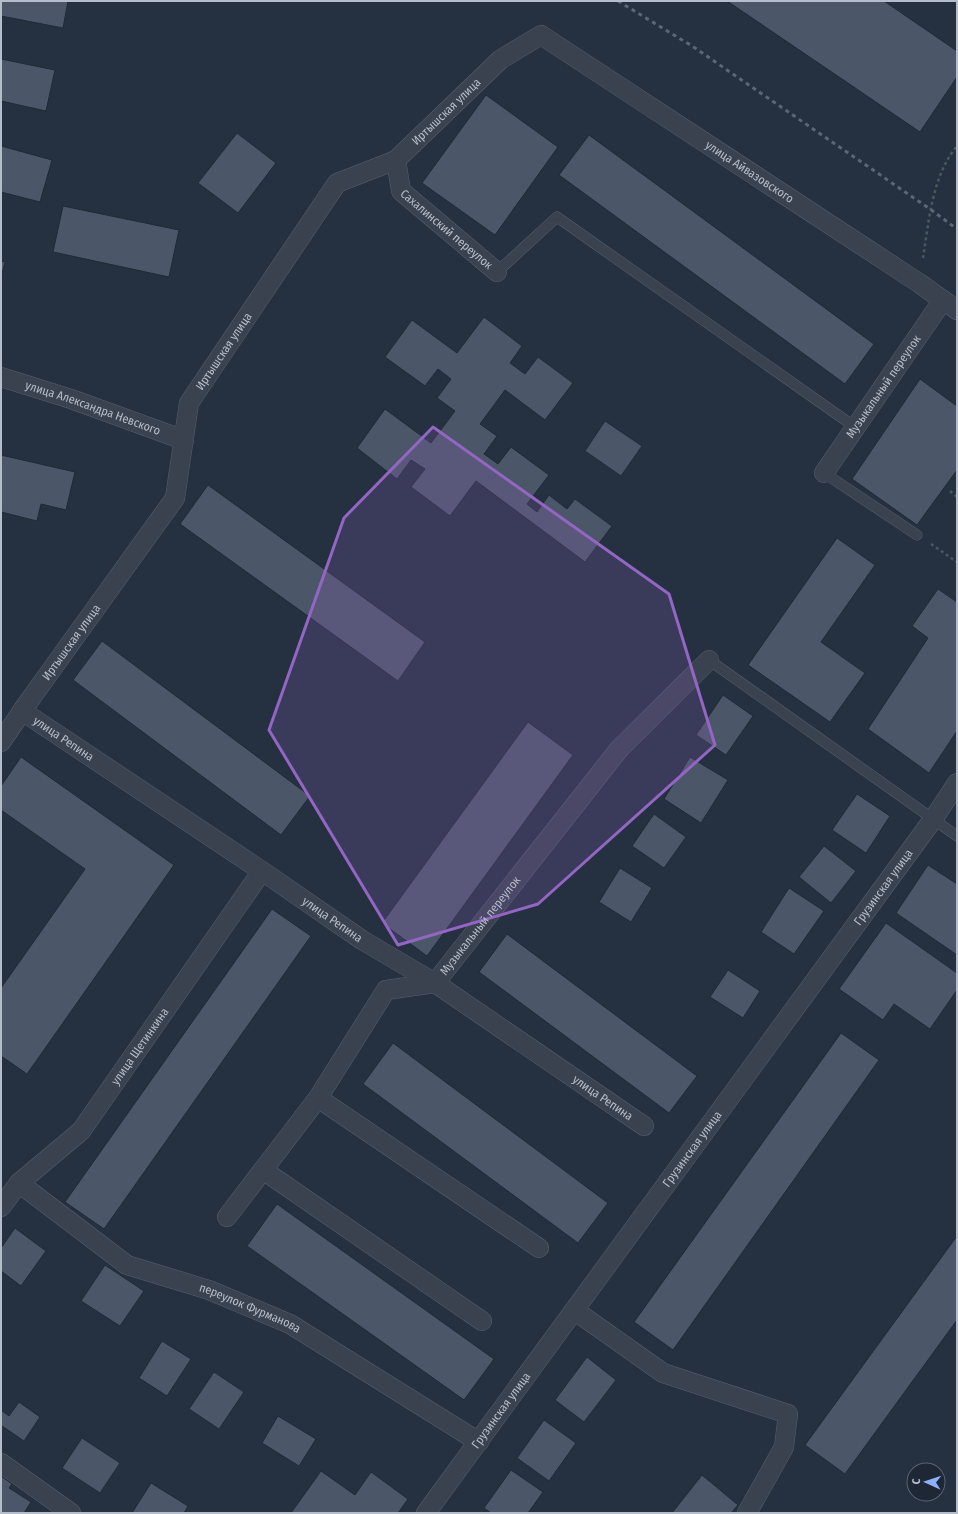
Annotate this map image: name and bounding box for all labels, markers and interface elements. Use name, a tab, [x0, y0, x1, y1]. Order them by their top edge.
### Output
street label: Иртышская улица	[409, 75, 484, 148]
street label: улица Айвазовского	[703, 138, 796, 206]
street label: Сахалинский переулок	[398, 187, 496, 273]
street label: Иртышская улица	[193, 310, 255, 393]
street label: Музыкальный переулок	[843, 332, 924, 441]
street label: улица Александра Невского	[24, 378, 162, 438]
street label: Иртышская улица	[39, 601, 103, 683]
street label: улица Репина	[31, 714, 97, 764]
street label: Грузинская улица	[851, 846, 916, 928]
street label: Музыкальный переулок	[437, 873, 524, 978]
street label: улица Репина	[300, 894, 365, 945]
street label: улица Щетинкина	[108, 1005, 172, 1088]
street label: улица Репина	[570, 1072, 636, 1123]
street label: Грузинская улица	[660, 1108, 725, 1190]
street label: переулок Фурманова	[198, 1280, 303, 1336]
street label: Грузинская улица	[469, 1370, 533, 1451]
north arrow	[906, 1462, 946, 1502]
text: С	[910, 1478, 923, 1485]

